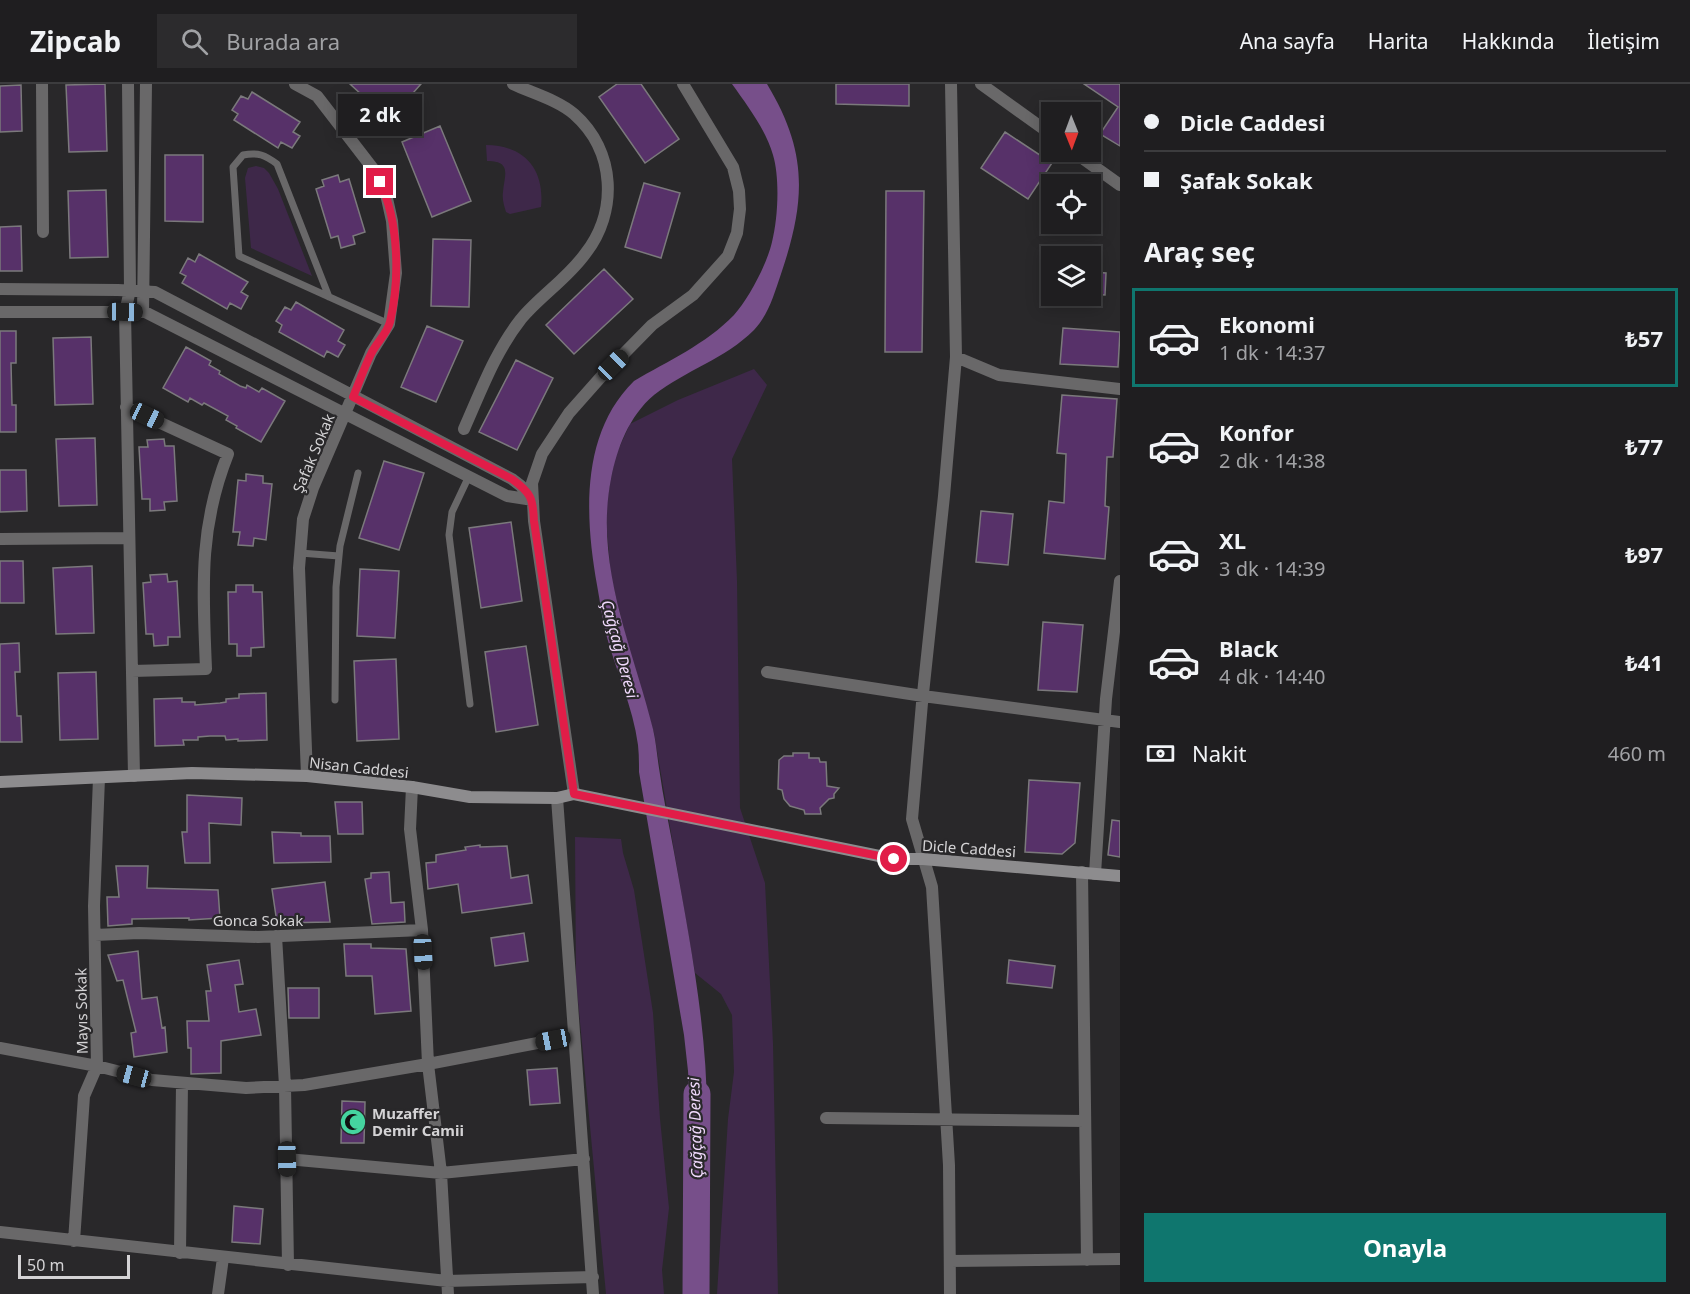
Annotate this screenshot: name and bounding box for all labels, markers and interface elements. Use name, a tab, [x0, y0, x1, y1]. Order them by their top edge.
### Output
search box	[157, 14, 577, 68]
text: Zipcab	[30, 22, 121, 60]
icon: search	[178, 25, 211, 58]
text: Burada ara	[226, 26, 340, 56]
text: Ana sayfa	[1240, 27, 1335, 55]
text: Harita	[1368, 27, 1429, 55]
text: Hakkında	[1462, 27, 1555, 55]
text: İletişim	[1588, 27, 1660, 55]
callout: 2 dk	[338, 95, 422, 137]
text: 2 dk	[359, 101, 401, 128]
north arrow	[1041, 102, 1101, 162]
map controls	[1041, 102, 1101, 306]
text: Dicle Caddesi	[1180, 107, 1325, 137]
text: Şafak Sokak	[1180, 165, 1313, 195]
route end	[366, 168, 393, 195]
button: locate	[1041, 174, 1101, 234]
text: Araç seç	[1144, 233, 1255, 270]
button: layers	[1041, 246, 1101, 306]
car	[107, 303, 143, 321]
text: Ekonomi	[1219, 309, 1315, 339]
icon: car	[1147, 311, 1201, 365]
text: ₺57	[1625, 323, 1663, 353]
text: 1 dk · 14:37	[1219, 339, 1326, 366]
car	[594, 346, 632, 384]
car	[127, 400, 167, 432]
street label: Şafak Sokak	[287, 410, 339, 496]
text: Konfor	[1219, 417, 1294, 447]
icon: car	[1147, 419, 1201, 473]
text: ₺77	[1625, 431, 1663, 461]
text: 2 dk · 14:38	[1219, 447, 1326, 474]
text: XL	[1219, 525, 1246, 555]
icon: car	[1147, 527, 1201, 581]
text: ₺97	[1625, 539, 1663, 569]
text: 3 dk · 14:39	[1219, 555, 1326, 582]
water label: Çağçağ Deresi	[596, 597, 644, 702]
text: Black	[1219, 633, 1278, 663]
icon: car	[1147, 635, 1201, 689]
text: ₺41	[1625, 647, 1663, 677]
text: 4 dk · 14:40	[1219, 663, 1326, 690]
icon: cash	[1144, 737, 1177, 770]
text: Nakit	[1192, 738, 1246, 768]
text: 460 m	[1608, 740, 1666, 767]
street label: Nisan Caddesi	[308, 752, 410, 782]
street label: Dicle Caddesi	[921, 835, 1017, 861]
route start	[880, 845, 907, 872]
street label: Gonca Sokak	[213, 910, 303, 930]
car	[413, 934, 433, 970]
street label: Mayıs Sokak	[70, 968, 92, 1054]
car	[534, 1028, 572, 1052]
car	[114, 1063, 154, 1089]
water label: Çağçağ Deresi	[682, 1076, 708, 1179]
place label: Muzaffer Demir Camii	[372, 1103, 464, 1140]
mosque icon: Muzaffer Demir Camii	[338, 1107, 368, 1137]
car	[278, 1141, 296, 1177]
button: Onayla	[1144, 1213, 1666, 1282]
scale bar	[18, 1252, 130, 1280]
text: 50 m	[27, 1254, 64, 1276]

